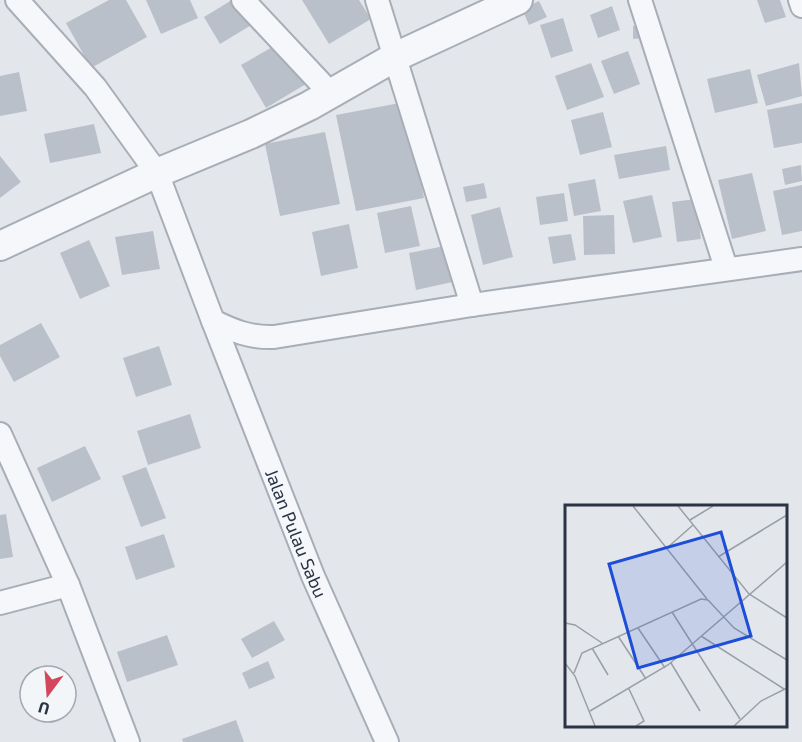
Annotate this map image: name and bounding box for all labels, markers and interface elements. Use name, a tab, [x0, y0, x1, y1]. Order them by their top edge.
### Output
street label: Jalan Pulau Sabu	[261, 466, 332, 601]
inset map	[565, 505, 787, 727]
north arrow	[18, 664, 78, 724]
text: U	[36, 698, 52, 720]

